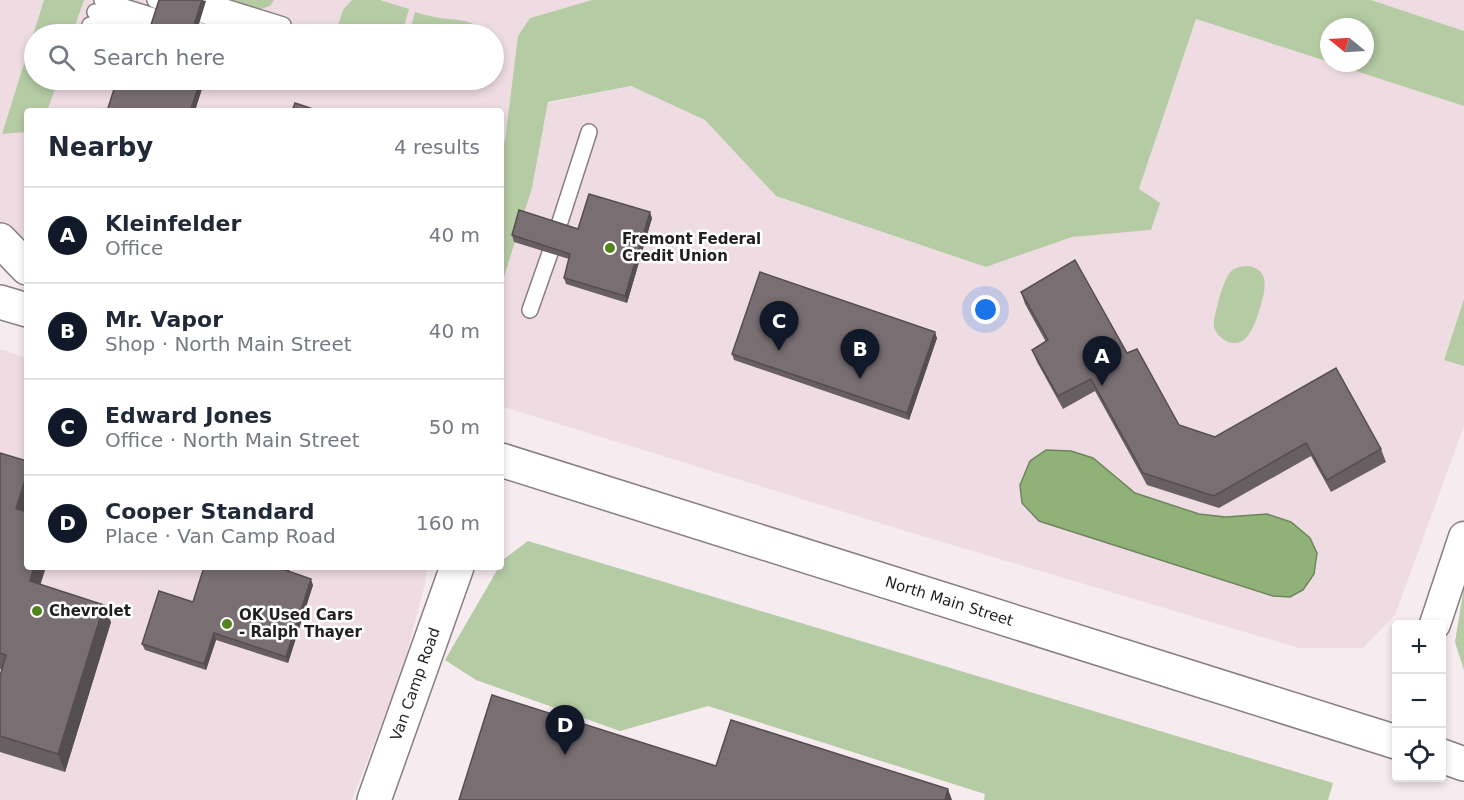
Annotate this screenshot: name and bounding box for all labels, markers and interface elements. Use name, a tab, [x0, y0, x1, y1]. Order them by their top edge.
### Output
north arrow	[1320, 18, 1374, 72]
search box	[24, 24, 504, 90]
icon: search	[45, 41, 78, 74]
text: Search here	[93, 45, 225, 70]
text: Nearby	[48, 132, 153, 162]
text: 4 results	[394, 135, 480, 159]
text: Kleinfelder	[105, 211, 241, 236]
text: A	[60, 223, 75, 247]
text: 40 m	[429, 223, 480, 247]
place label: Fremont Federal Credit Union	[622, 230, 761, 265]
text: Office	[105, 236, 163, 260]
marker: Fremont Federal Credit Union	[603, 241, 617, 255]
your location	[971, 295, 1000, 324]
pin: C	[760, 302, 798, 351]
text: Mr. Vapor	[105, 307, 223, 332]
text: B	[60, 319, 75, 343]
text: 40 m	[429, 319, 480, 343]
pin: B	[840, 330, 880, 379]
text: Shop · North Main Street	[105, 332, 352, 356]
pin: A	[1082, 336, 1122, 386]
text: Edward Jones	[105, 403, 272, 428]
text: C	[60, 415, 75, 439]
text: 50 m	[429, 415, 480, 439]
text: Office · North Main Street	[105, 428, 360, 452]
text: Cooper Standard	[105, 499, 315, 524]
text: D	[59, 511, 76, 535]
text: 160 m	[416, 511, 480, 535]
text: Place · Van Camp Road	[105, 524, 336, 548]
street label: North Main Street	[883, 573, 1016, 630]
place label: Chevrolet	[49, 602, 131, 620]
marker: Chevrolet	[30, 604, 44, 618]
place label: OK Used Cars - Ralph Thayer	[239, 606, 362, 641]
marker: OK Used Cars - Ralph Thayer	[220, 617, 234, 631]
map controls	[1392, 620, 1446, 782]
button: +	[1392, 620, 1446, 674]
street label: Van Camp Road	[387, 625, 444, 743]
button: −	[1392, 674, 1446, 728]
pin: D	[546, 706, 584, 755]
button: locate	[1392, 728, 1446, 782]

